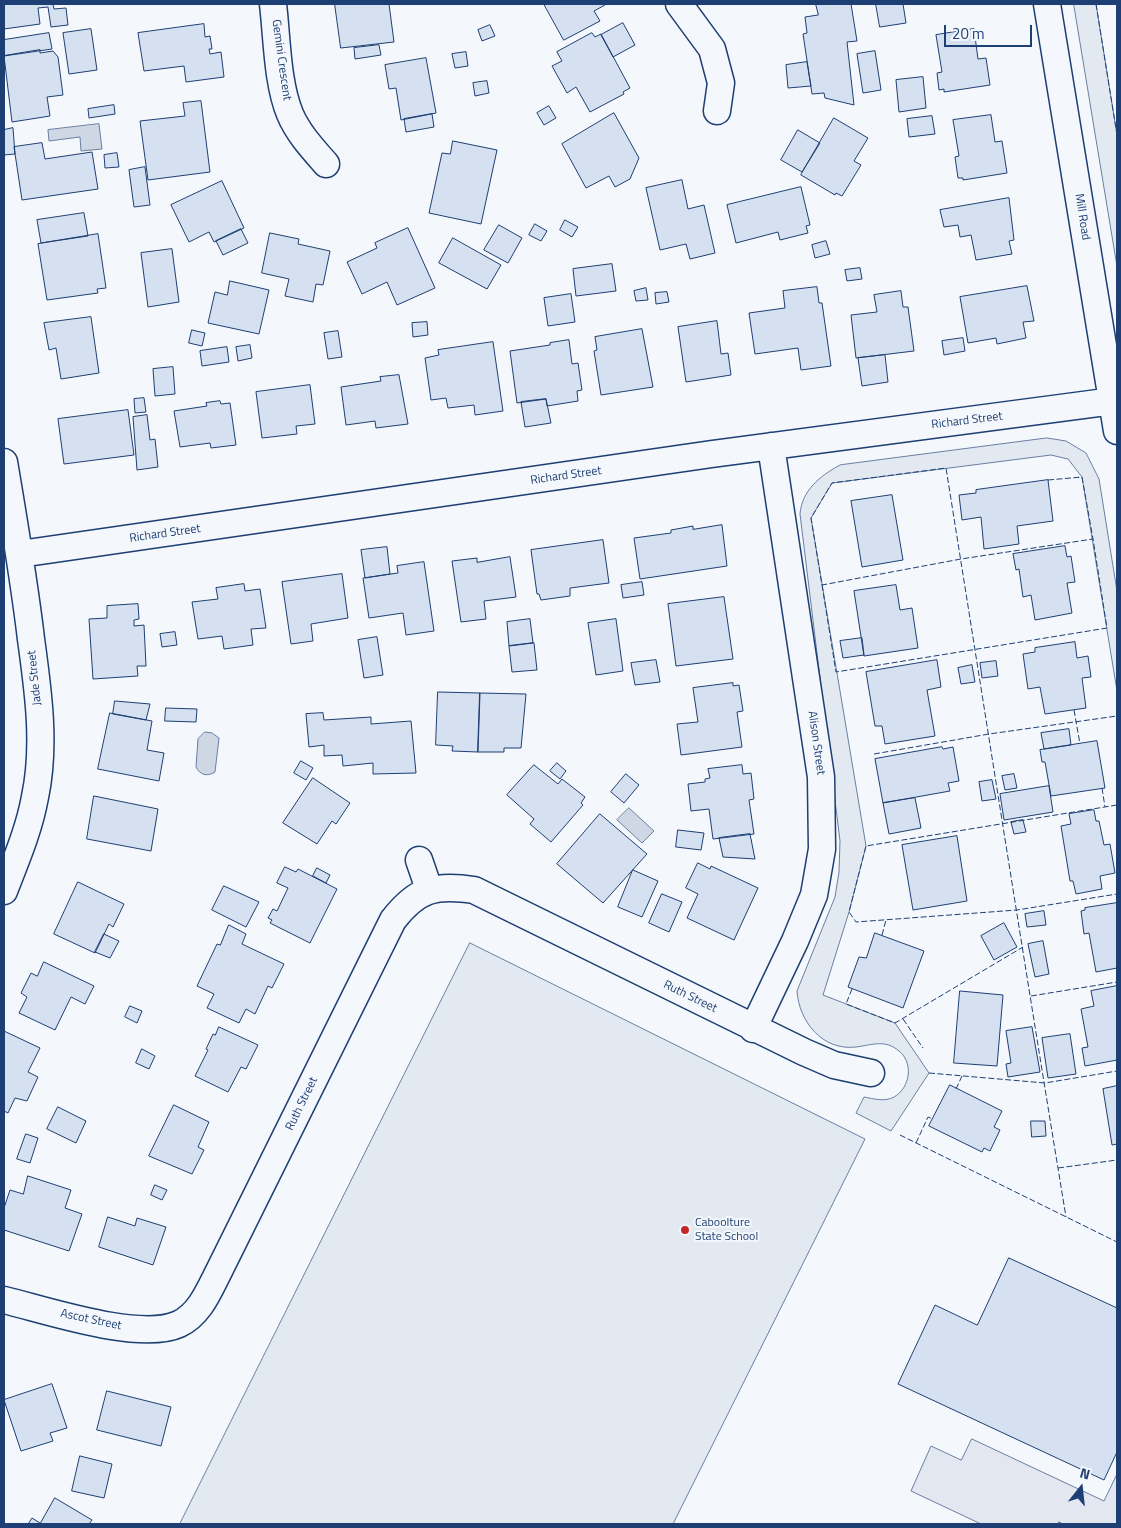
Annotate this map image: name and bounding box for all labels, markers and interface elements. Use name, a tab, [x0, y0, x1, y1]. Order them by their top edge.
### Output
scale bar	[946, 15, 1034, 47]
street label: Gemini Crescent	[268, 18, 294, 102]
text: 20 m	[952, 22, 985, 45]
street label: Mill Road	[1071, 193, 1093, 241]
street label: Richard Street	[931, 409, 1003, 433]
street label: Richard Street	[530, 464, 602, 488]
street label: Richard Street	[129, 522, 201, 546]
street label: Jade Street	[25, 650, 45, 706]
street label: Alison Street	[804, 710, 828, 776]
street label: Ruth Street	[661, 978, 719, 1016]
street label: Ruth Street	[283, 1075, 321, 1133]
place label: Caboolture State School	[695, 1216, 758, 1244]
marker: Caboolture State School	[679, 1224, 691, 1236]
street label: Ascot Street	[59, 1307, 123, 1333]
text: N	[1078, 1462, 1093, 1485]
north arrow	[1056, 1463, 1106, 1513]

